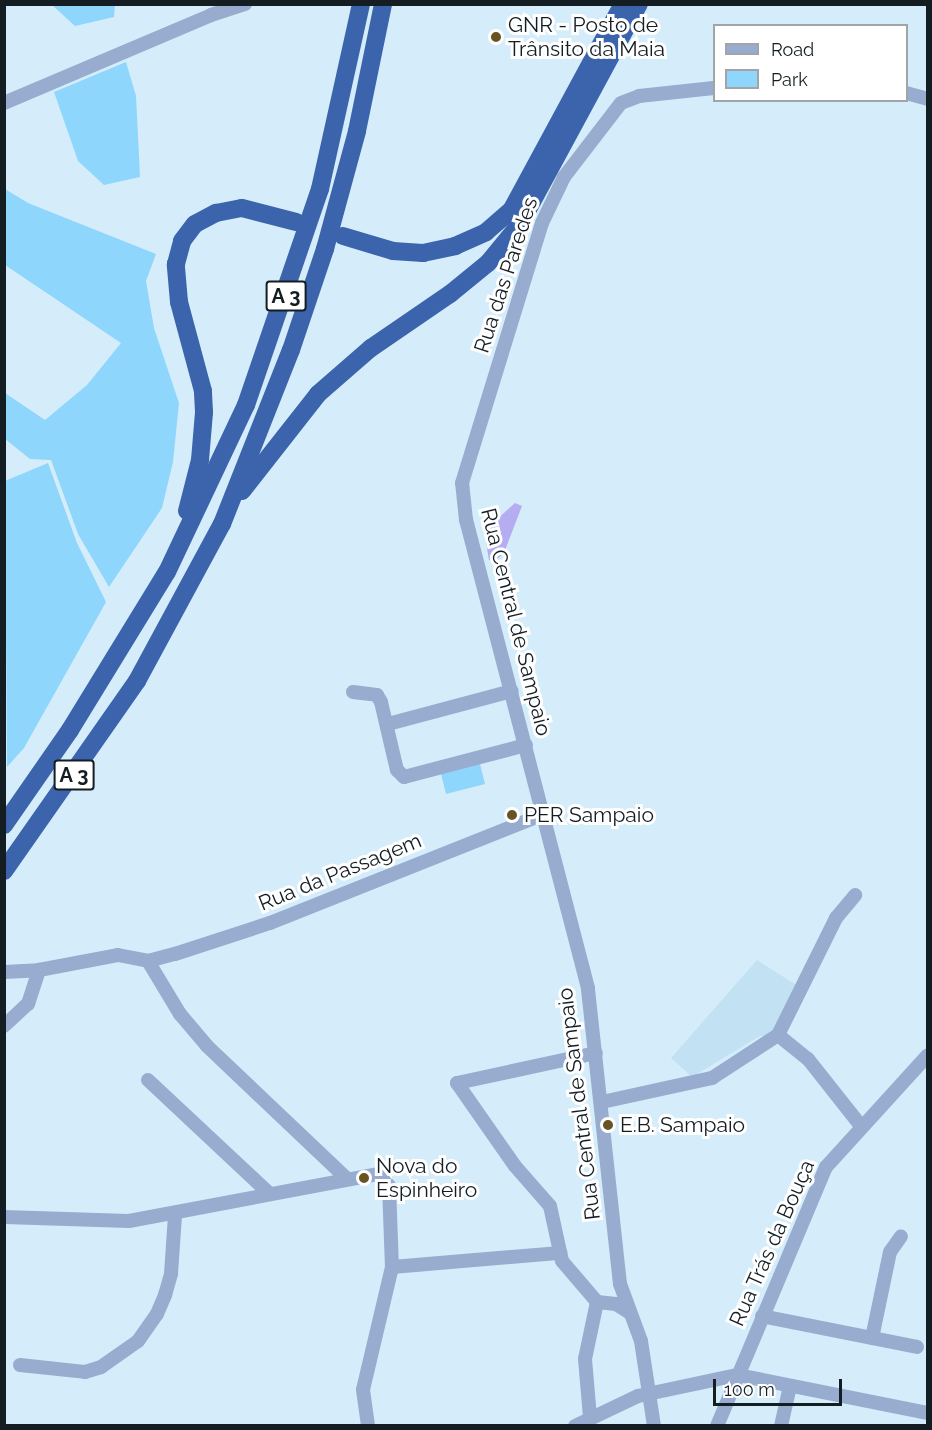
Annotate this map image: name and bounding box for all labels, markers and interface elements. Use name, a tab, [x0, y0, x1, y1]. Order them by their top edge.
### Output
place label: GNR - Posto de Trânsito da Maia	[508, 12, 665, 62]
legend	[713, 24, 908, 102]
marker: GNR - Posto de Trânsito da Maia	[489, 30, 503, 44]
text: Road	[771, 39, 814, 60]
text: Park	[771, 69, 808, 90]
street label: Rua das Paredes	[469, 194, 543, 356]
road number: A 3	[265, 279, 307, 313]
street label: Rua Central de Sampaio	[475, 505, 557, 739]
road number: A 3	[53, 758, 95, 792]
place label: PER Sampaio	[524, 802, 654, 828]
marker: PER Sampaio	[505, 808, 519, 822]
street label: Rua da Passagem	[255, 828, 425, 916]
street label: Rua Central de Sampaio	[552, 986, 606, 1222]
place label: E.B. Sampaio	[620, 1112, 745, 1138]
marker: E.B. Sampaio	[601, 1118, 615, 1132]
place label: Nova do Espinheiro	[376, 1153, 477, 1203]
street label: Rua Trás da Bouça	[724, 1156, 820, 1330]
marker: Nova do Espinheiro	[357, 1171, 371, 1185]
scale bar	[716, 1367, 845, 1405]
text: 100 m	[724, 1379, 775, 1400]

